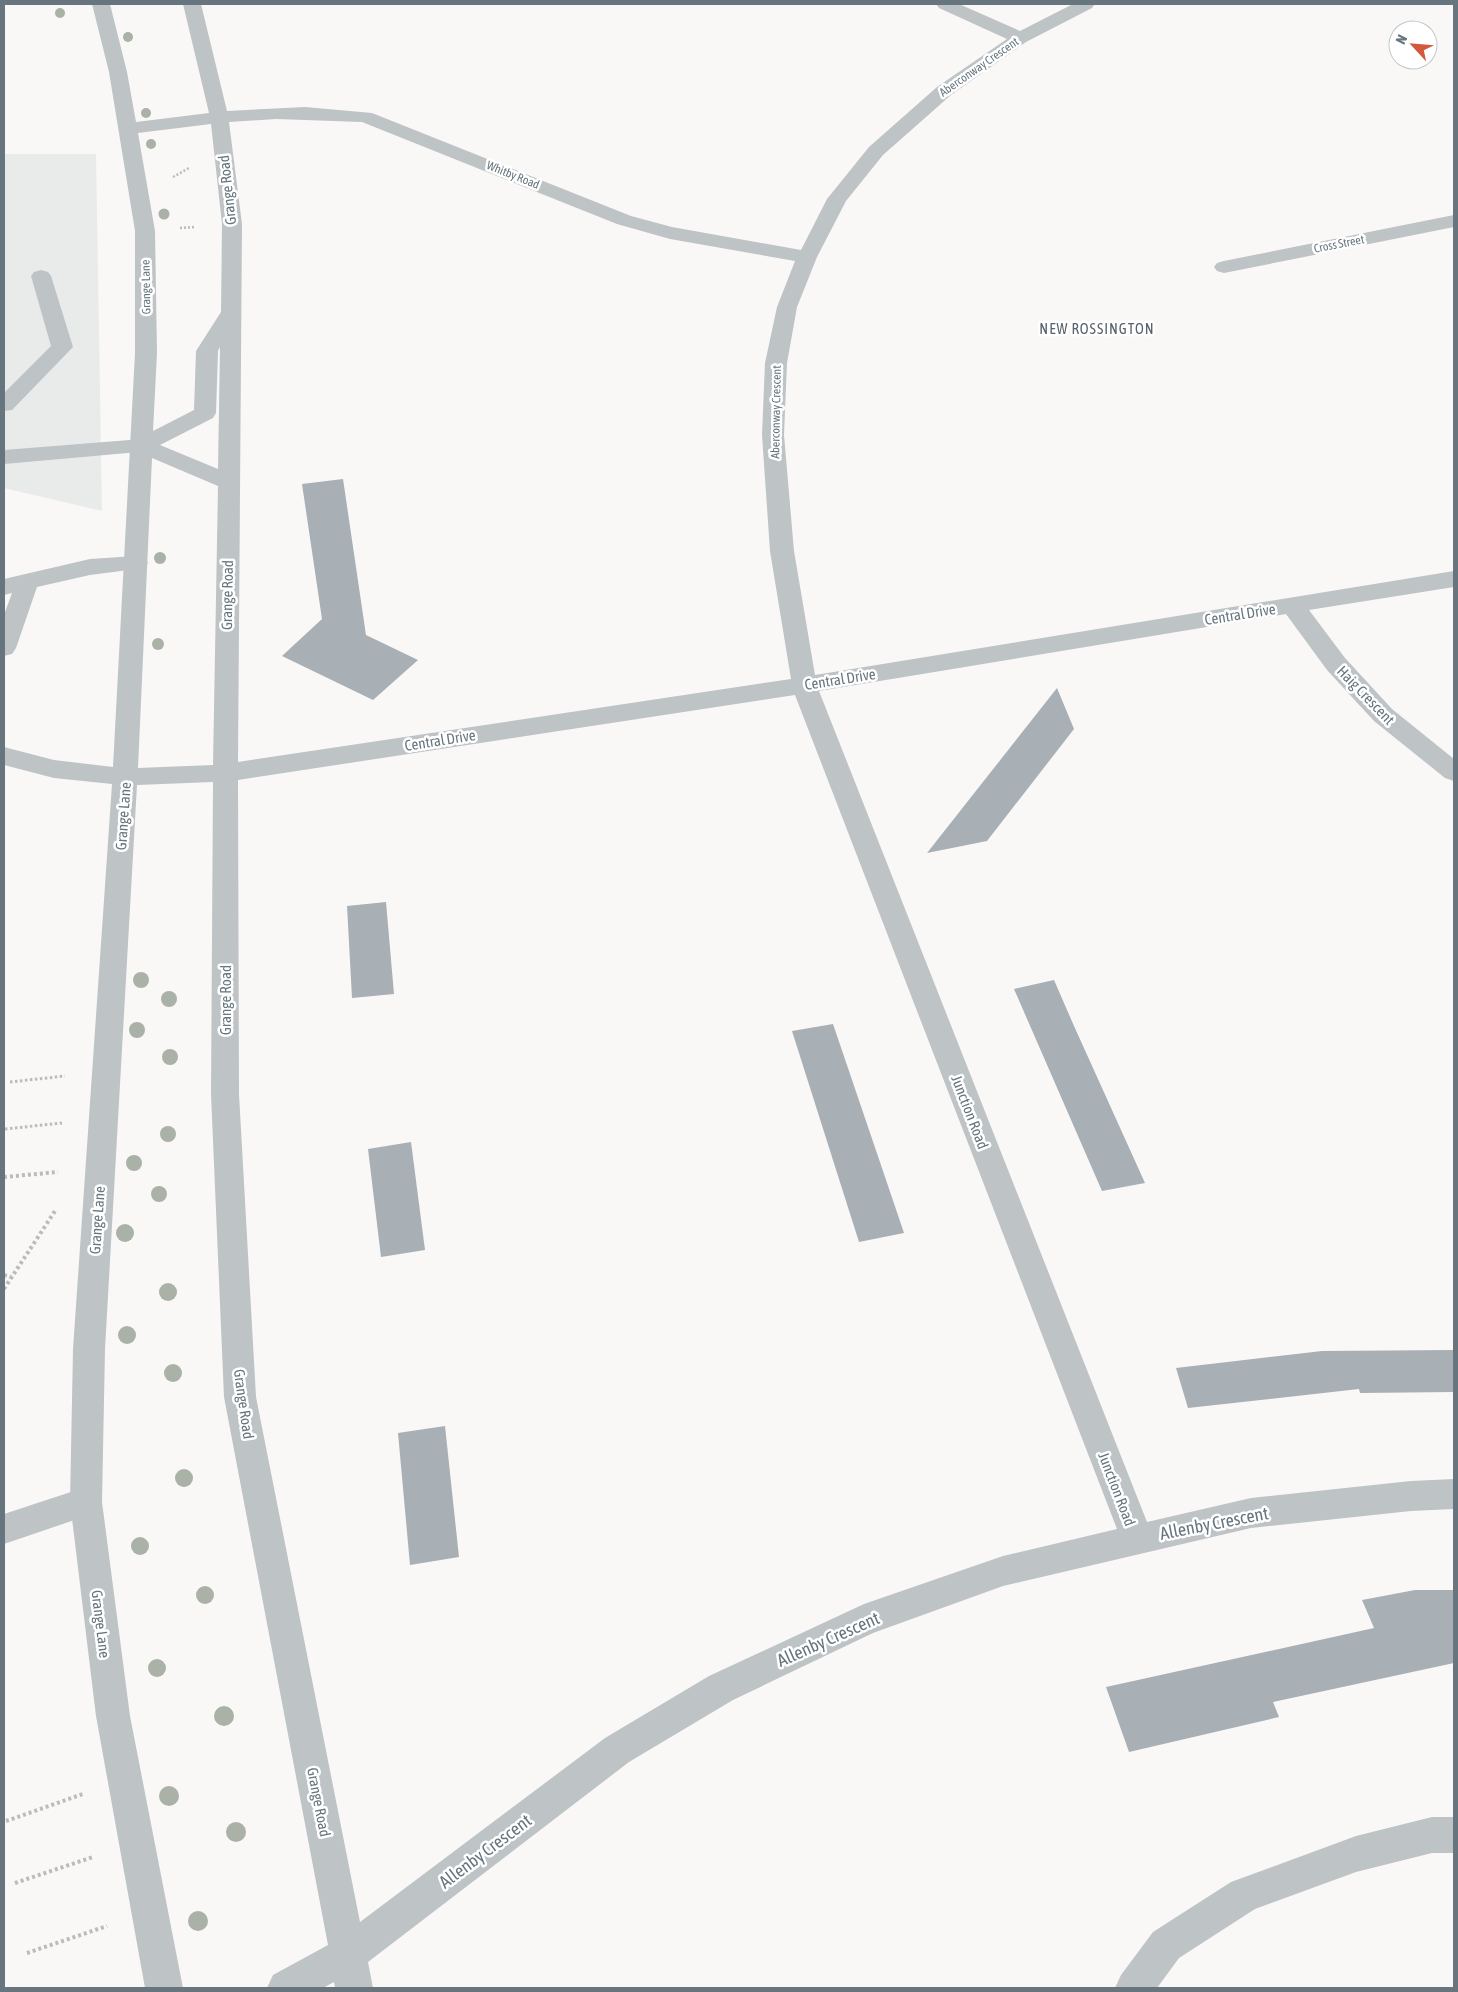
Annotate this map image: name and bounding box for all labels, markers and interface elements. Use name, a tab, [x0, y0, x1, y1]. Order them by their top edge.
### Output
north arrow	[1388, 20, 1438, 70]
text: N	[1392, 32, 1410, 47]
street label: Aberconway Crescent	[937, 34, 1022, 100]
street label: Grange Road	[215, 154, 239, 226]
street label: Whitby Road	[485, 158, 541, 192]
street label: Cross Street	[1313, 232, 1366, 256]
street label: Grange Lane	[139, 260, 153, 314]
district label: NEW ROSSINGTON	[1039, 320, 1155, 337]
street label: Aberconway Crescent	[768, 365, 784, 459]
street label: Grange Road	[218, 560, 236, 630]
street label: Central Drive	[1203, 600, 1277, 628]
street label: Haig Crescent	[1334, 662, 1398, 728]
street label: Central Drive	[803, 665, 877, 693]
street label: Central Drive	[403, 726, 477, 754]
street label: Grange Lane	[112, 781, 134, 851]
street label: Grange Road	[217, 965, 234, 1035]
street label: Junction Road	[948, 1073, 992, 1151]
street label: Grange Lane	[86, 1185, 108, 1255]
street label: Grange Road	[231, 1368, 257, 1440]
street label: Junction Road	[1095, 1450, 1139, 1528]
street label: Allenby Crescent	[1158, 1502, 1270, 1544]
street label: Grange Lane	[88, 1589, 114, 1659]
street label: Allenby Crescent	[773, 1607, 883, 1671]
street label: Grange Road	[304, 1766, 334, 1838]
street label: Allenby Crescent	[435, 1810, 535, 1892]

